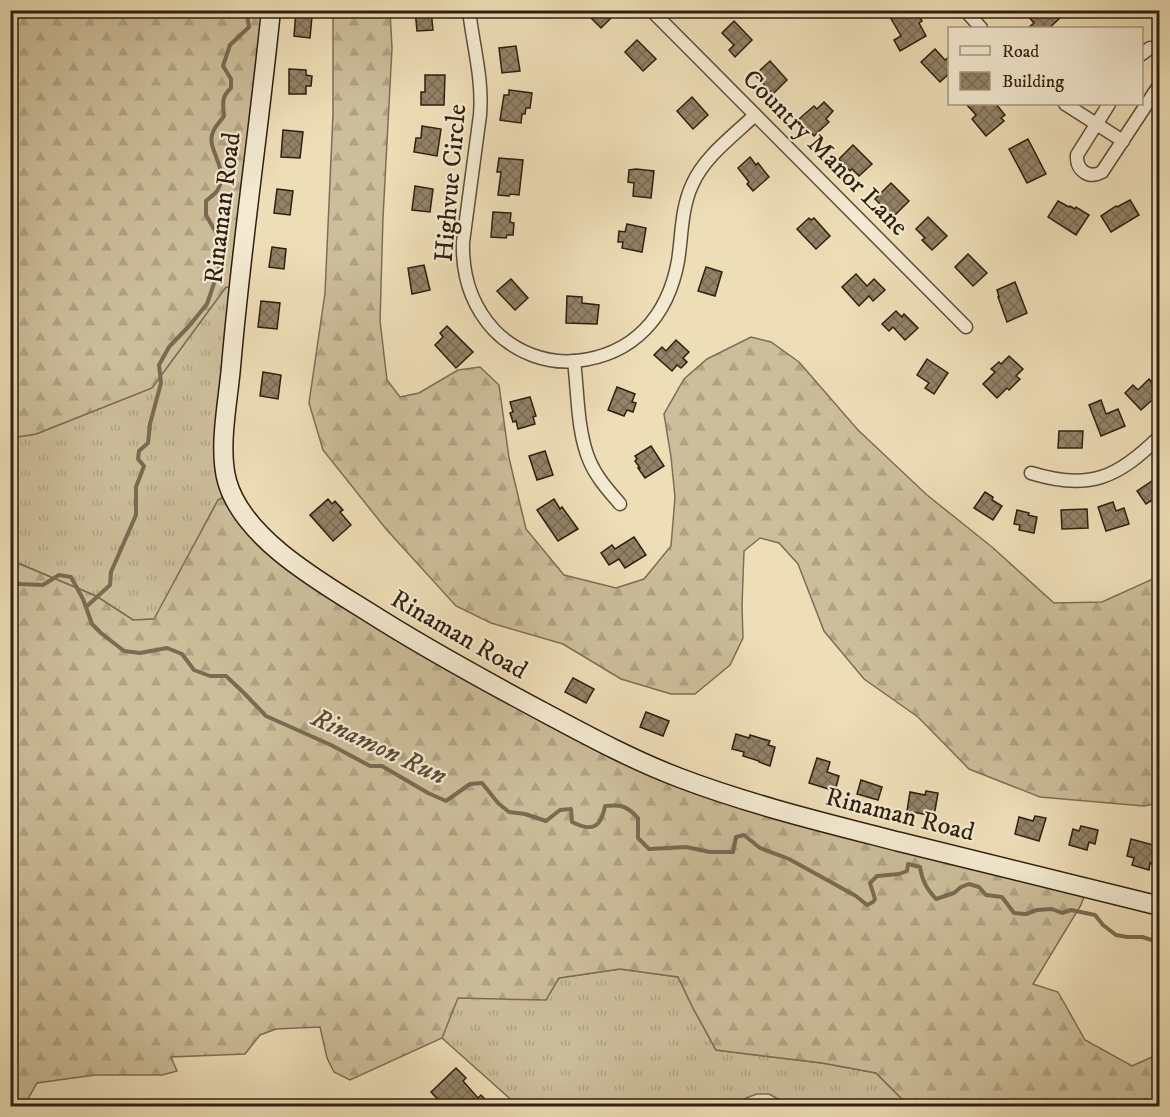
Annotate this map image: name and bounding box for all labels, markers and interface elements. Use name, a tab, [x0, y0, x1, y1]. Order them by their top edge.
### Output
legend	[948, 27, 1143, 105]
text: Road	[1002, 41, 1039, 63]
street label: Country Manor Lane	[735, 63, 915, 243]
text: Building	[1002, 71, 1064, 93]
street label: Highvue Circle	[428, 103, 474, 263]
street label: Rinaman Road	[197, 130, 249, 286]
street label: Rinaman Road	[385, 583, 533, 687]
water label: Rinamon Run	[305, 701, 452, 793]
street label: Rinaman Road	[822, 781, 978, 849]

